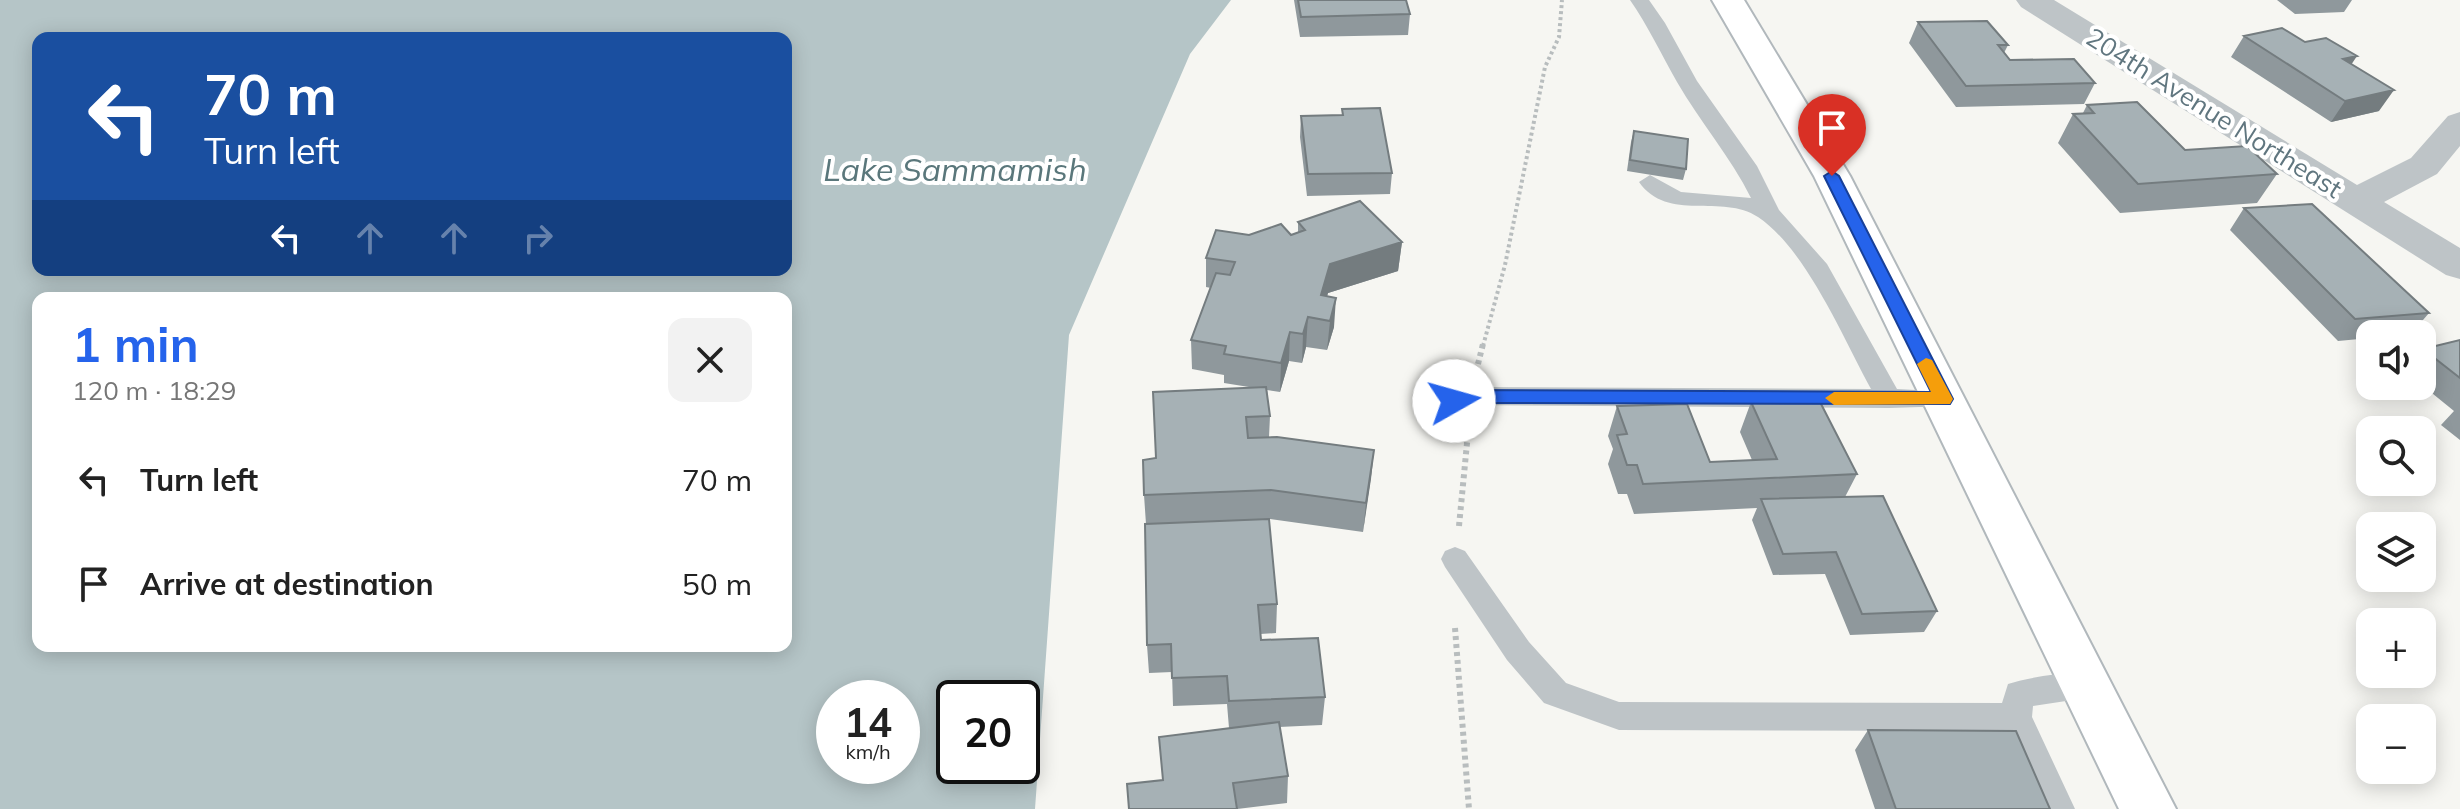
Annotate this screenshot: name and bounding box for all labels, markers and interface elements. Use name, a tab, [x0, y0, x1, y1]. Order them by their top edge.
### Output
street label: 204th Avenue Northeast	[2080, 20, 2348, 205]
text: 70 m	[204, 59, 337, 129]
icon: left	[72, 64, 176, 168]
pin	[1798, 94, 1866, 176]
icon: arrive	[1810, 106, 1854, 150]
text: Turn left	[204, 128, 340, 173]
water label: Lake Sammamish	[823, 149, 1087, 189]
icon: left	[264, 216, 308, 260]
icon: ahead	[348, 216, 392, 260]
icon: ahead	[432, 216, 476, 260]
icon: right	[516, 216, 560, 260]
text: 1 min	[72, 314, 199, 374]
button: close	[668, 318, 752, 402]
map controls	[2356, 320, 2436, 784]
button: sound	[2356, 320, 2436, 400]
position arrow	[1412, 359, 1496, 443]
text: 120 m · 18:29	[72, 374, 236, 407]
button: search	[2356, 416, 2436, 496]
icon: left	[72, 458, 116, 502]
text: Turn left	[140, 461, 258, 499]
text: 70 m	[682, 461, 752, 499]
button: layers	[2356, 512, 2436, 592]
icon: arrive	[72, 562, 116, 606]
text: Arrive at destination	[140, 565, 434, 603]
text: 50 m	[682, 565, 752, 603]
button: +	[2356, 608, 2436, 688]
speed limit sign: 20	[936, 680, 1040, 784]
text: 14	[844, 697, 892, 747]
button: −	[2356, 704, 2436, 784]
text: km/h	[845, 739, 891, 764]

